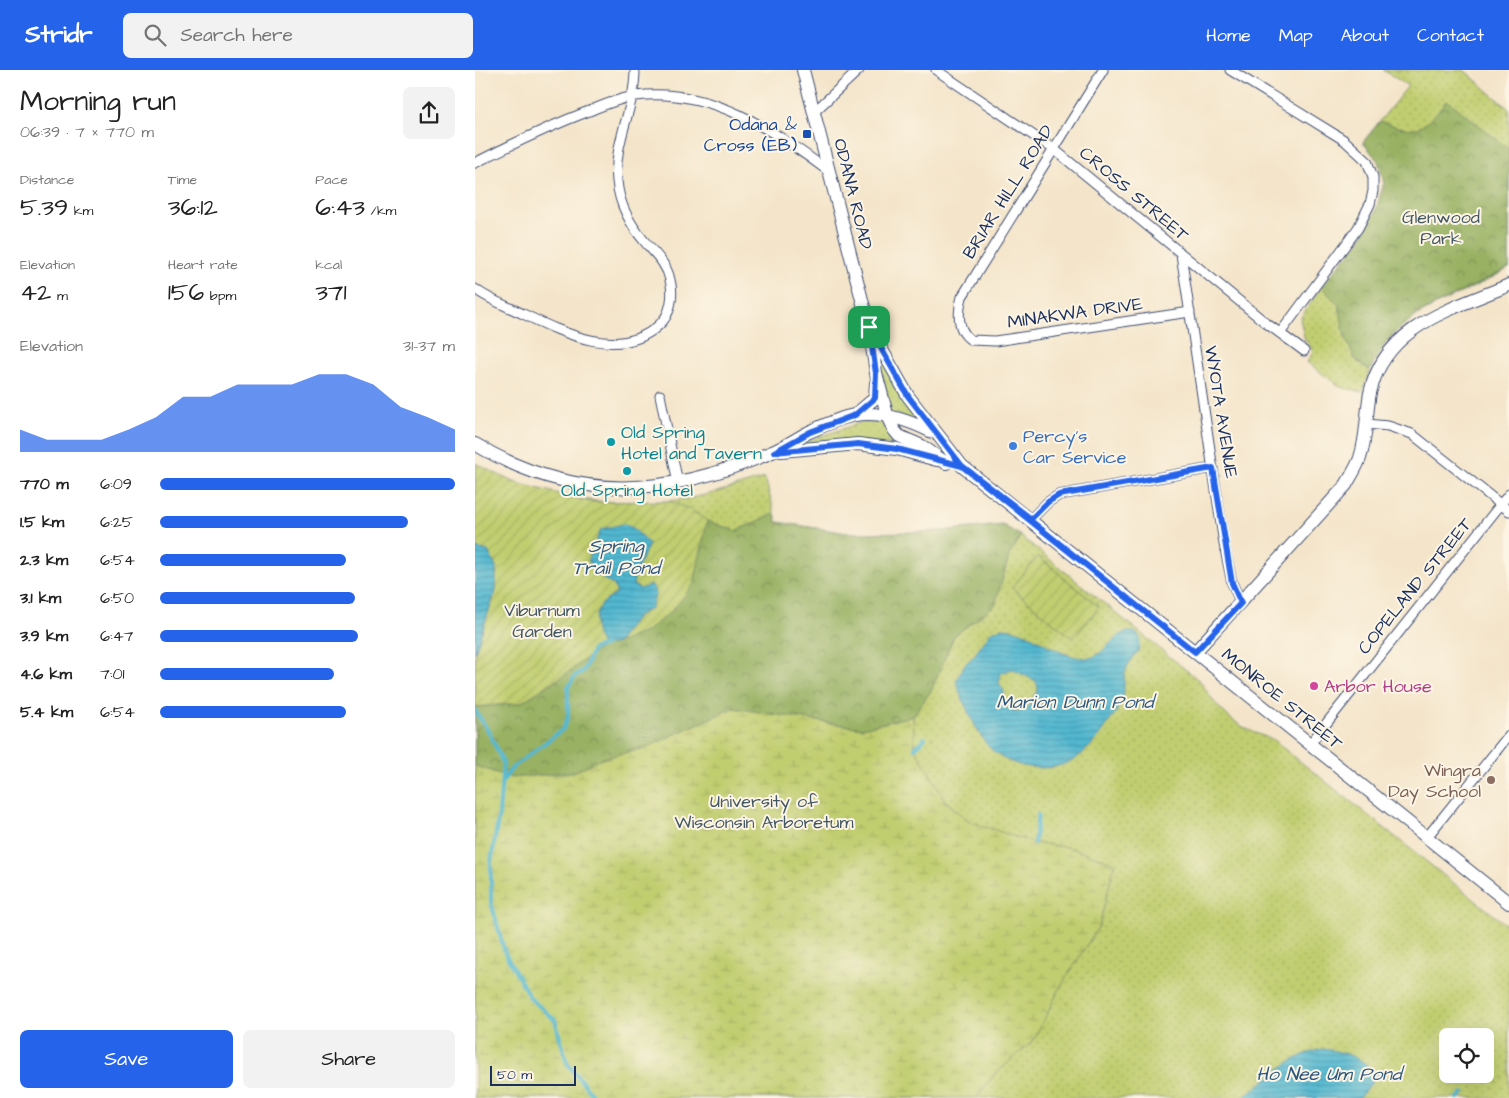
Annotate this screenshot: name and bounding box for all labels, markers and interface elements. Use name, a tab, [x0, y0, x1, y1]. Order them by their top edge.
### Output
search box	[123, 13, 473, 58]
text: Stridr	[25, 18, 93, 52]
icon: search	[141, 21, 169, 49]
text: Search here	[181, 22, 293, 49]
text: Home	[1206, 23, 1251, 48]
text: Map	[1279, 23, 1313, 48]
text: About	[1341, 23, 1389, 48]
text: Contact	[1417, 23, 1484, 48]
text: Morning run	[20, 82, 176, 121]
button: share	[403, 87, 455, 139]
place label: Odana & Cross (EB)	[704, 112, 797, 158]
street label: BRIAR HILL ROAD	[957, 120, 1060, 264]
text: 06:39 · 7 × 770 m	[20, 121, 154, 143]
marker: Odana & Cross (EB)	[801, 128, 813, 140]
street label: ODANA ROAD	[827, 136, 879, 252]
street label: CROSS STREET	[1074, 141, 1195, 248]
text: Distance	[20, 170, 74, 190]
text: Time	[168, 170, 197, 190]
text: Pace	[315, 170, 348, 190]
text: 5.39	[20, 190, 68, 225]
text: 36:12	[168, 190, 218, 225]
text: 6:43	[315, 190, 365, 225]
text: km	[68, 201, 93, 221]
text: /km	[365, 201, 396, 221]
park label: Glenwood Park	[1402, 205, 1480, 251]
text: Elevation	[20, 255, 75, 275]
text: Heart rate	[168, 255, 238, 275]
text: kcal	[315, 255, 342, 275]
text: 42	[20, 275, 51, 310]
text: 156	[168, 275, 204, 310]
text: 371	[315, 275, 347, 310]
text: m	[51, 286, 68, 306]
text: bpm	[204, 286, 236, 306]
street label: MINAKWA DRIVE	[1006, 291, 1144, 335]
pin	[848, 306, 890, 348]
icon: arrive	[855, 313, 883, 341]
text: Elevation	[20, 335, 83, 357]
text: 31–37 m	[403, 335, 455, 357]
street label: WYOTA AVENUE	[1198, 344, 1244, 481]
place label: Old Spring Hotel and Tavern	[621, 420, 762, 466]
place label: Percy's Car Service	[1023, 424, 1127, 470]
marker: Old Spring Hotel and Tavern	[605, 436, 617, 448]
marker: Percy's Car Service	[1007, 440, 1019, 452]
marker: Old Spring Hotel	[621, 465, 633, 477]
text: 770 m	[20, 473, 69, 495]
text: 6:09	[100, 473, 132, 495]
place label: Old Spring Hotel	[561, 478, 693, 504]
text: 1.5 km	[20, 511, 64, 533]
text: 6:25	[100, 511, 133, 533]
street label: COPELAND STREET	[1352, 512, 1478, 660]
water label: Spring Trail Pond	[572, 533, 664, 582]
text: 2.3 km	[20, 549, 68, 571]
text: 6:54	[100, 549, 135, 571]
text: 3.1 km	[20, 587, 61, 609]
text: 6:50	[100, 587, 134, 609]
park label: Viburnum Garden	[504, 598, 580, 644]
text: 3.9 km	[20, 625, 68, 647]
text: 6:47	[100, 625, 133, 647]
street label: MONROE STREET	[1216, 642, 1348, 756]
text: 4.6 km	[20, 663, 72, 685]
text: 7:01	[100, 663, 125, 685]
place label: Arbor House	[1324, 674, 1432, 699]
marker: Arbor House	[1308, 680, 1320, 692]
water label: Marion Dunn Pond	[996, 689, 1158, 716]
text: 5.4 km	[20, 701, 73, 723]
text: 6:54	[100, 701, 135, 723]
place label: Wingra Day School	[1388, 758, 1481, 805]
marker: Wingra Day School	[1485, 774, 1497, 786]
park label: University of Wisconsin Arboretum	[675, 789, 853, 835]
map controls	[1439, 1028, 1494, 1083]
button: locate	[1439, 1028, 1494, 1083]
button: Save	[20, 1030, 233, 1088]
button: Share	[243, 1030, 455, 1088]
water label: Ho Nee Um Pond	[1257, 1061, 1406, 1088]
scale bar	[490, 1063, 576, 1086]
text: 50 m	[497, 1065, 532, 1085]

